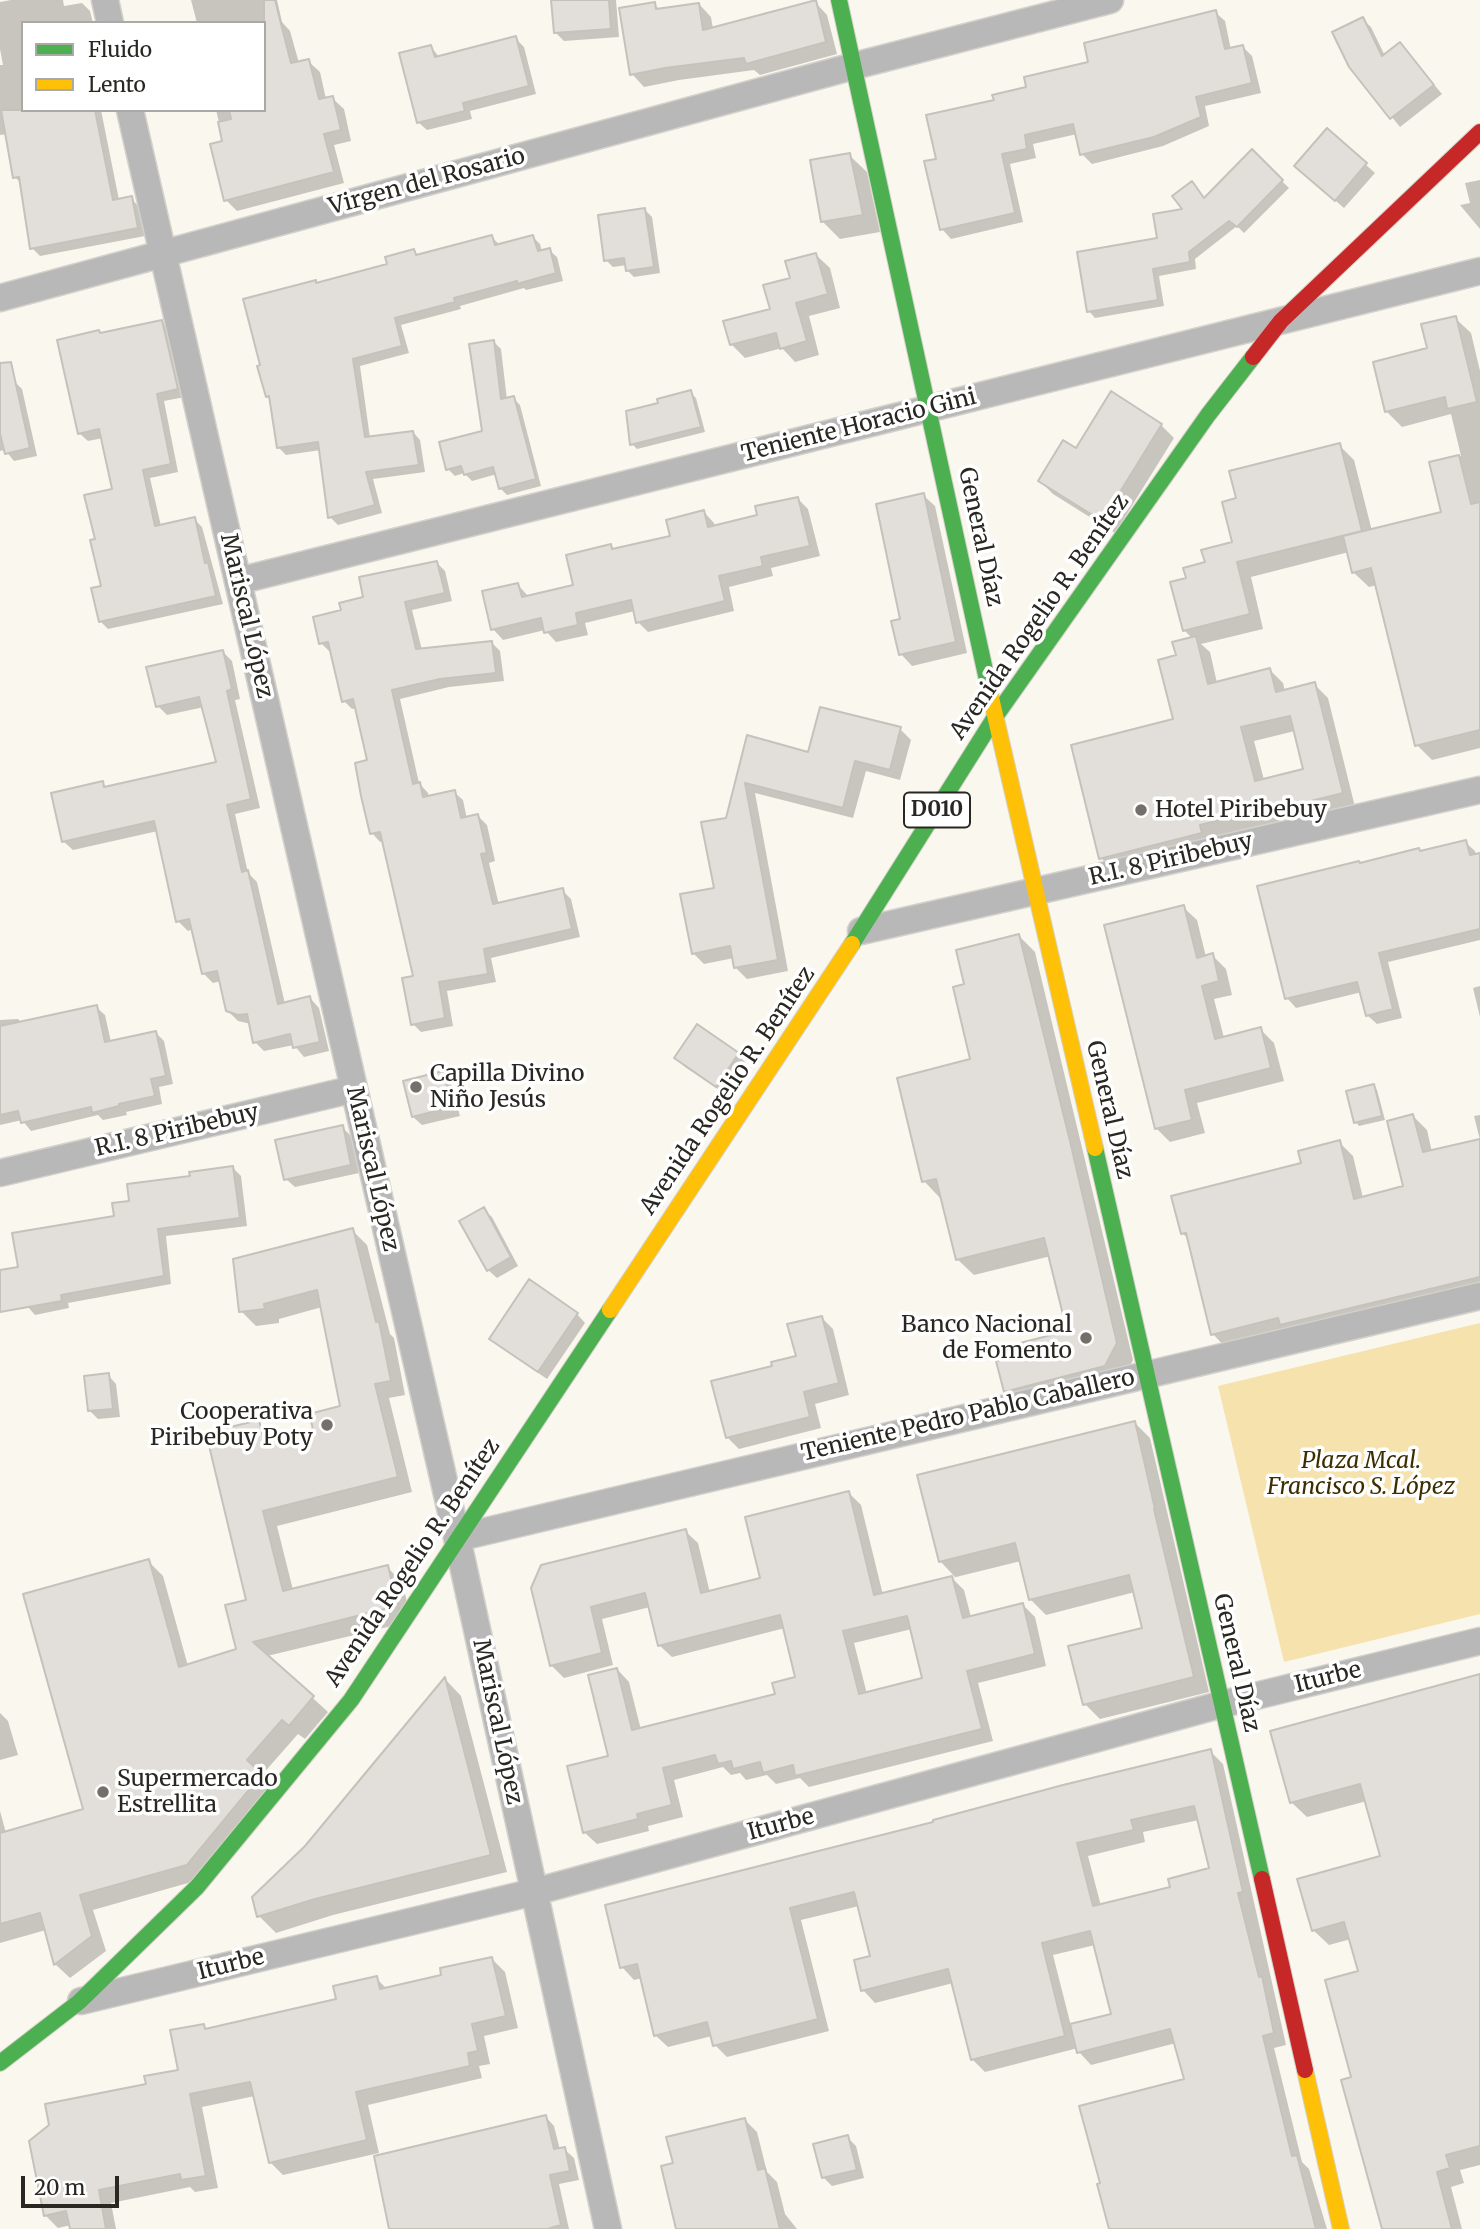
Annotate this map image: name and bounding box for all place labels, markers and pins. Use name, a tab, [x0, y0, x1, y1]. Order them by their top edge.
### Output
place label: Hotel Piribebuy	[1155, 796, 1327, 824]
marker: Hotel Piribebuy	[1133, 802, 1149, 818]
place label: Capilla Divino Niño Jesús	[430, 1060, 584, 1114]
marker: Capilla Divino Niño Jesús	[408, 1079, 424, 1095]
place label: Banco Nacional de Fomento	[901, 1311, 1072, 1365]
marker: Banco Nacional de Fomento	[1078, 1330, 1094, 1346]
place label: Cooperativa Piribebuy Poty	[150, 1398, 313, 1452]
marker: Cooperativa Piribebuy Poty	[319, 1417, 335, 1433]
place label: Supermercado Estrellita	[117, 1765, 278, 1819]
marker: Supermercado Estrellita	[95, 1784, 111, 1800]

